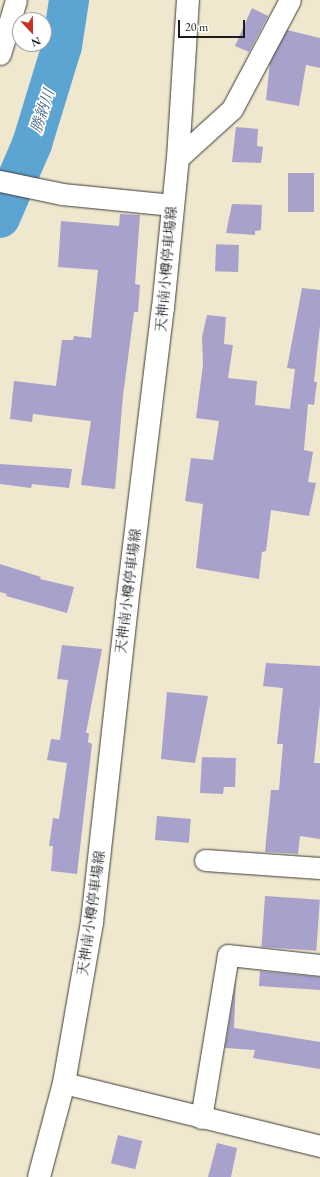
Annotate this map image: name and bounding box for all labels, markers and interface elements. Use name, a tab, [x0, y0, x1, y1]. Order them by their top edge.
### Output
north arrow	[12, 12, 52, 52]
scale bar	[180, 12, 247, 38]
text: 20 m	[185, 19, 208, 35]
text: N	[29, 34, 43, 50]
water label: 勝納川	[26, 87, 58, 135]
street label: 天神南小樽停車場線	[152, 206, 180, 332]
street label: 天神南小樽停車場線	[112, 527, 144, 655]
street label: 天神南小樽停車場線	[74, 849, 108, 977]

